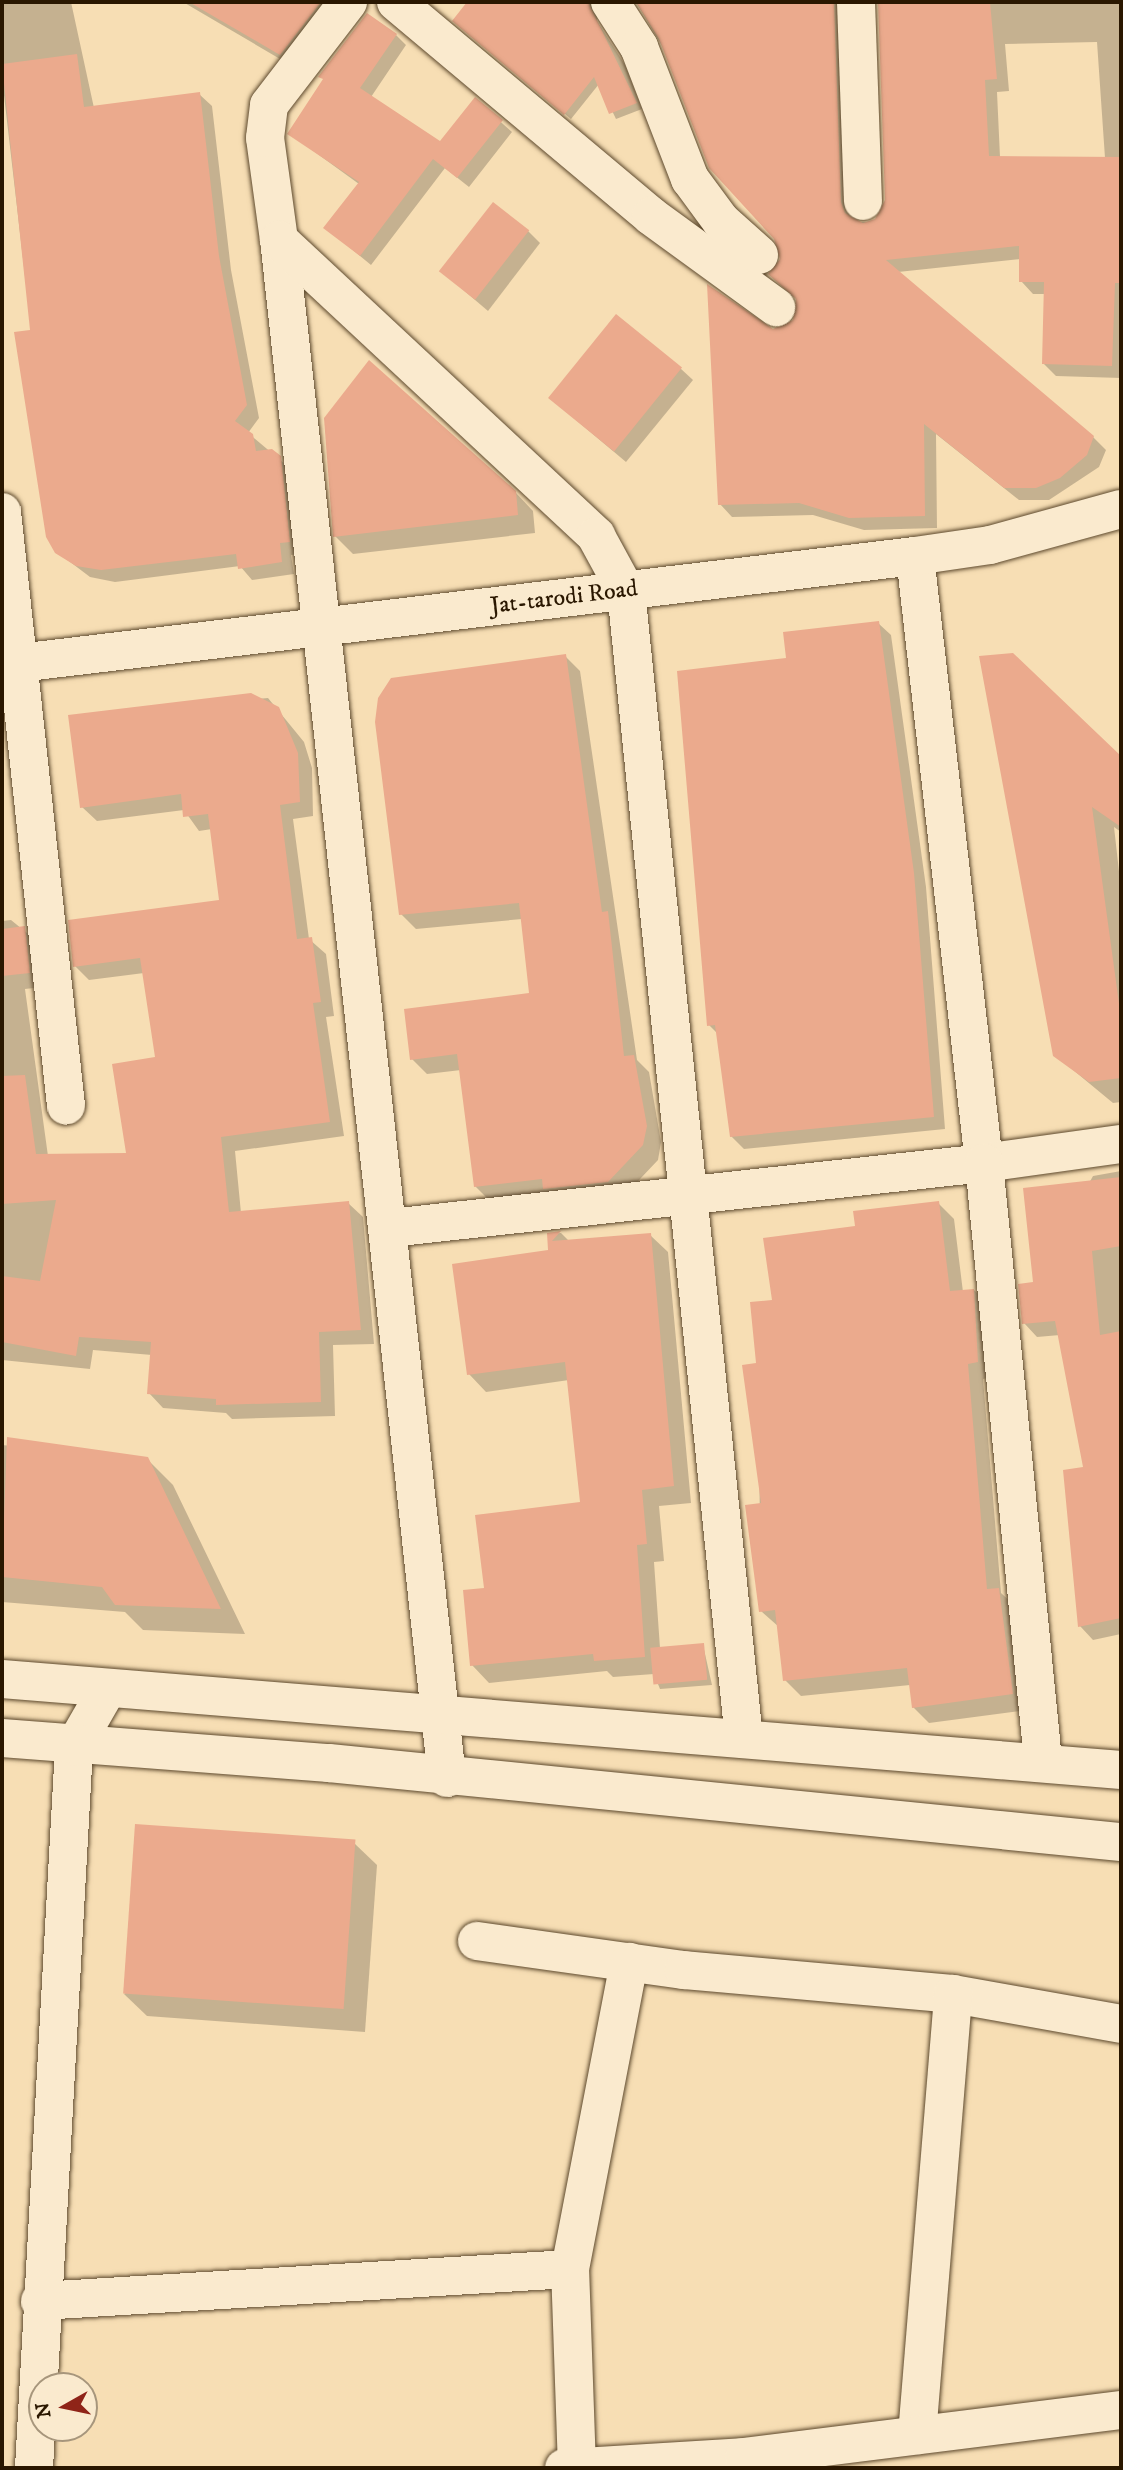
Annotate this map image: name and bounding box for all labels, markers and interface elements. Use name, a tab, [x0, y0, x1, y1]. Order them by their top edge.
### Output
street label: Jat-tarodi Road	[489, 575, 639, 621]
north arrow	[28, 2372, 98, 2442]
text: N	[31, 2401, 56, 2420]

